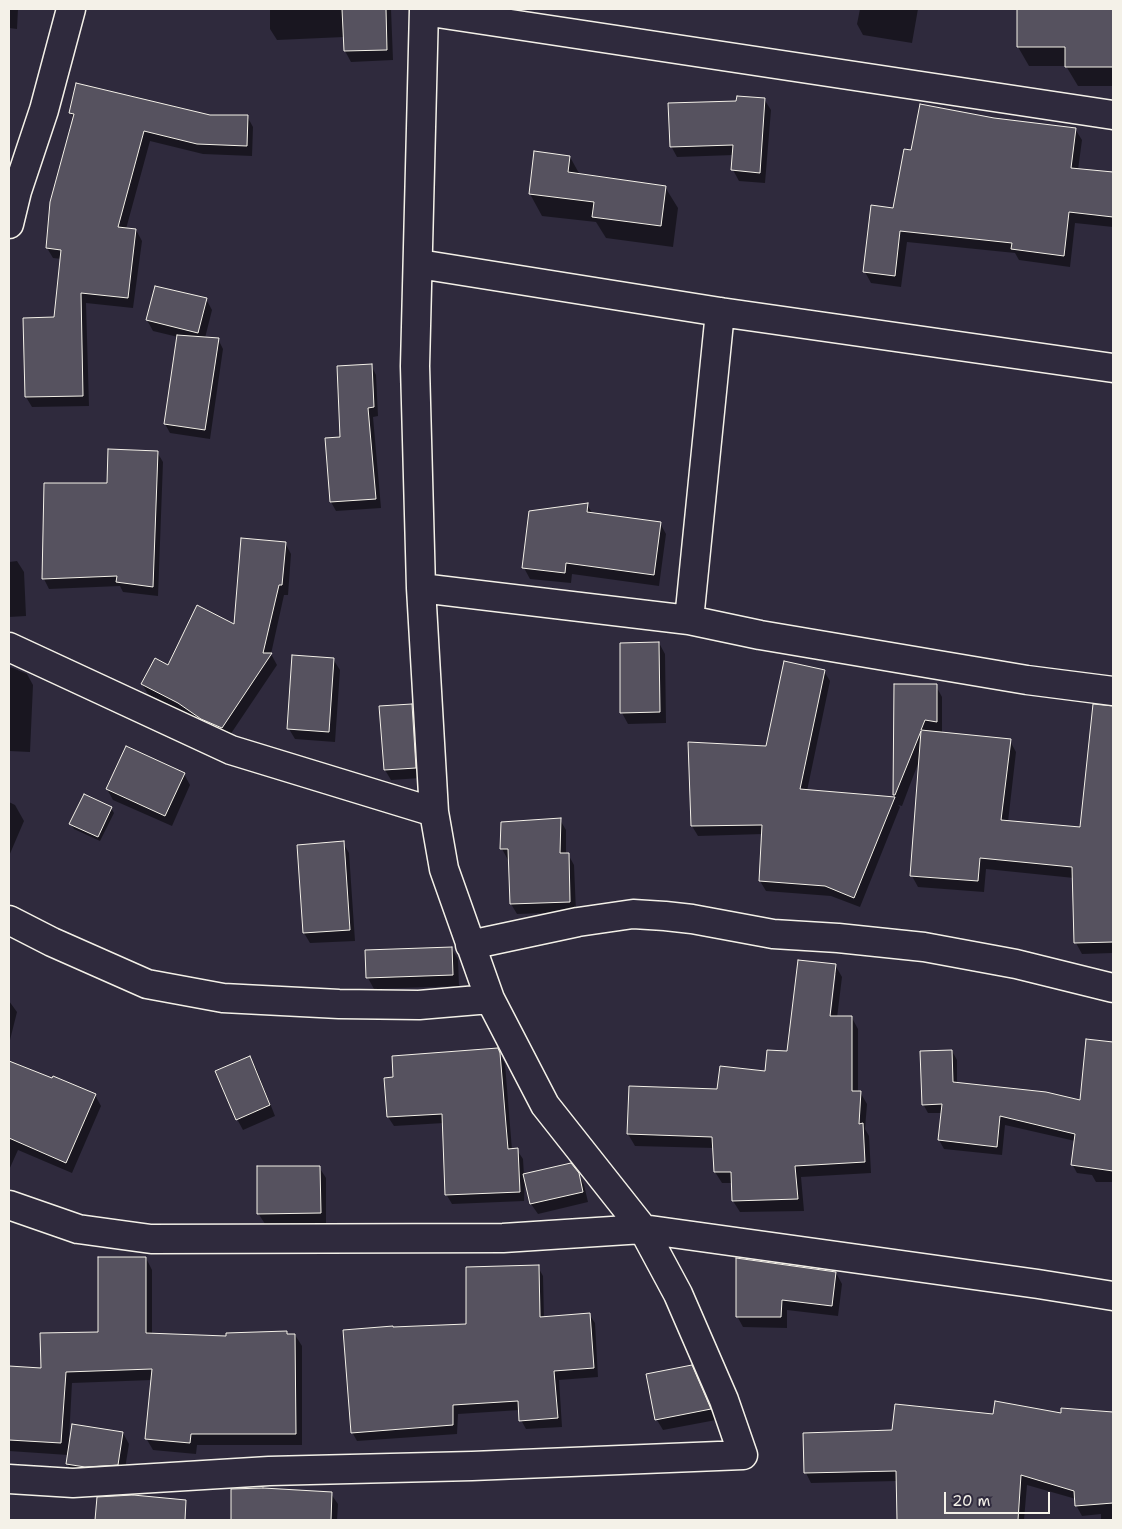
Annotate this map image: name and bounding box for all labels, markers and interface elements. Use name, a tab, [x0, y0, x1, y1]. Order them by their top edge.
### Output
scale bar	[947, 1482, 1053, 1514]
text: 20 m	[952, 1491, 991, 1511]

